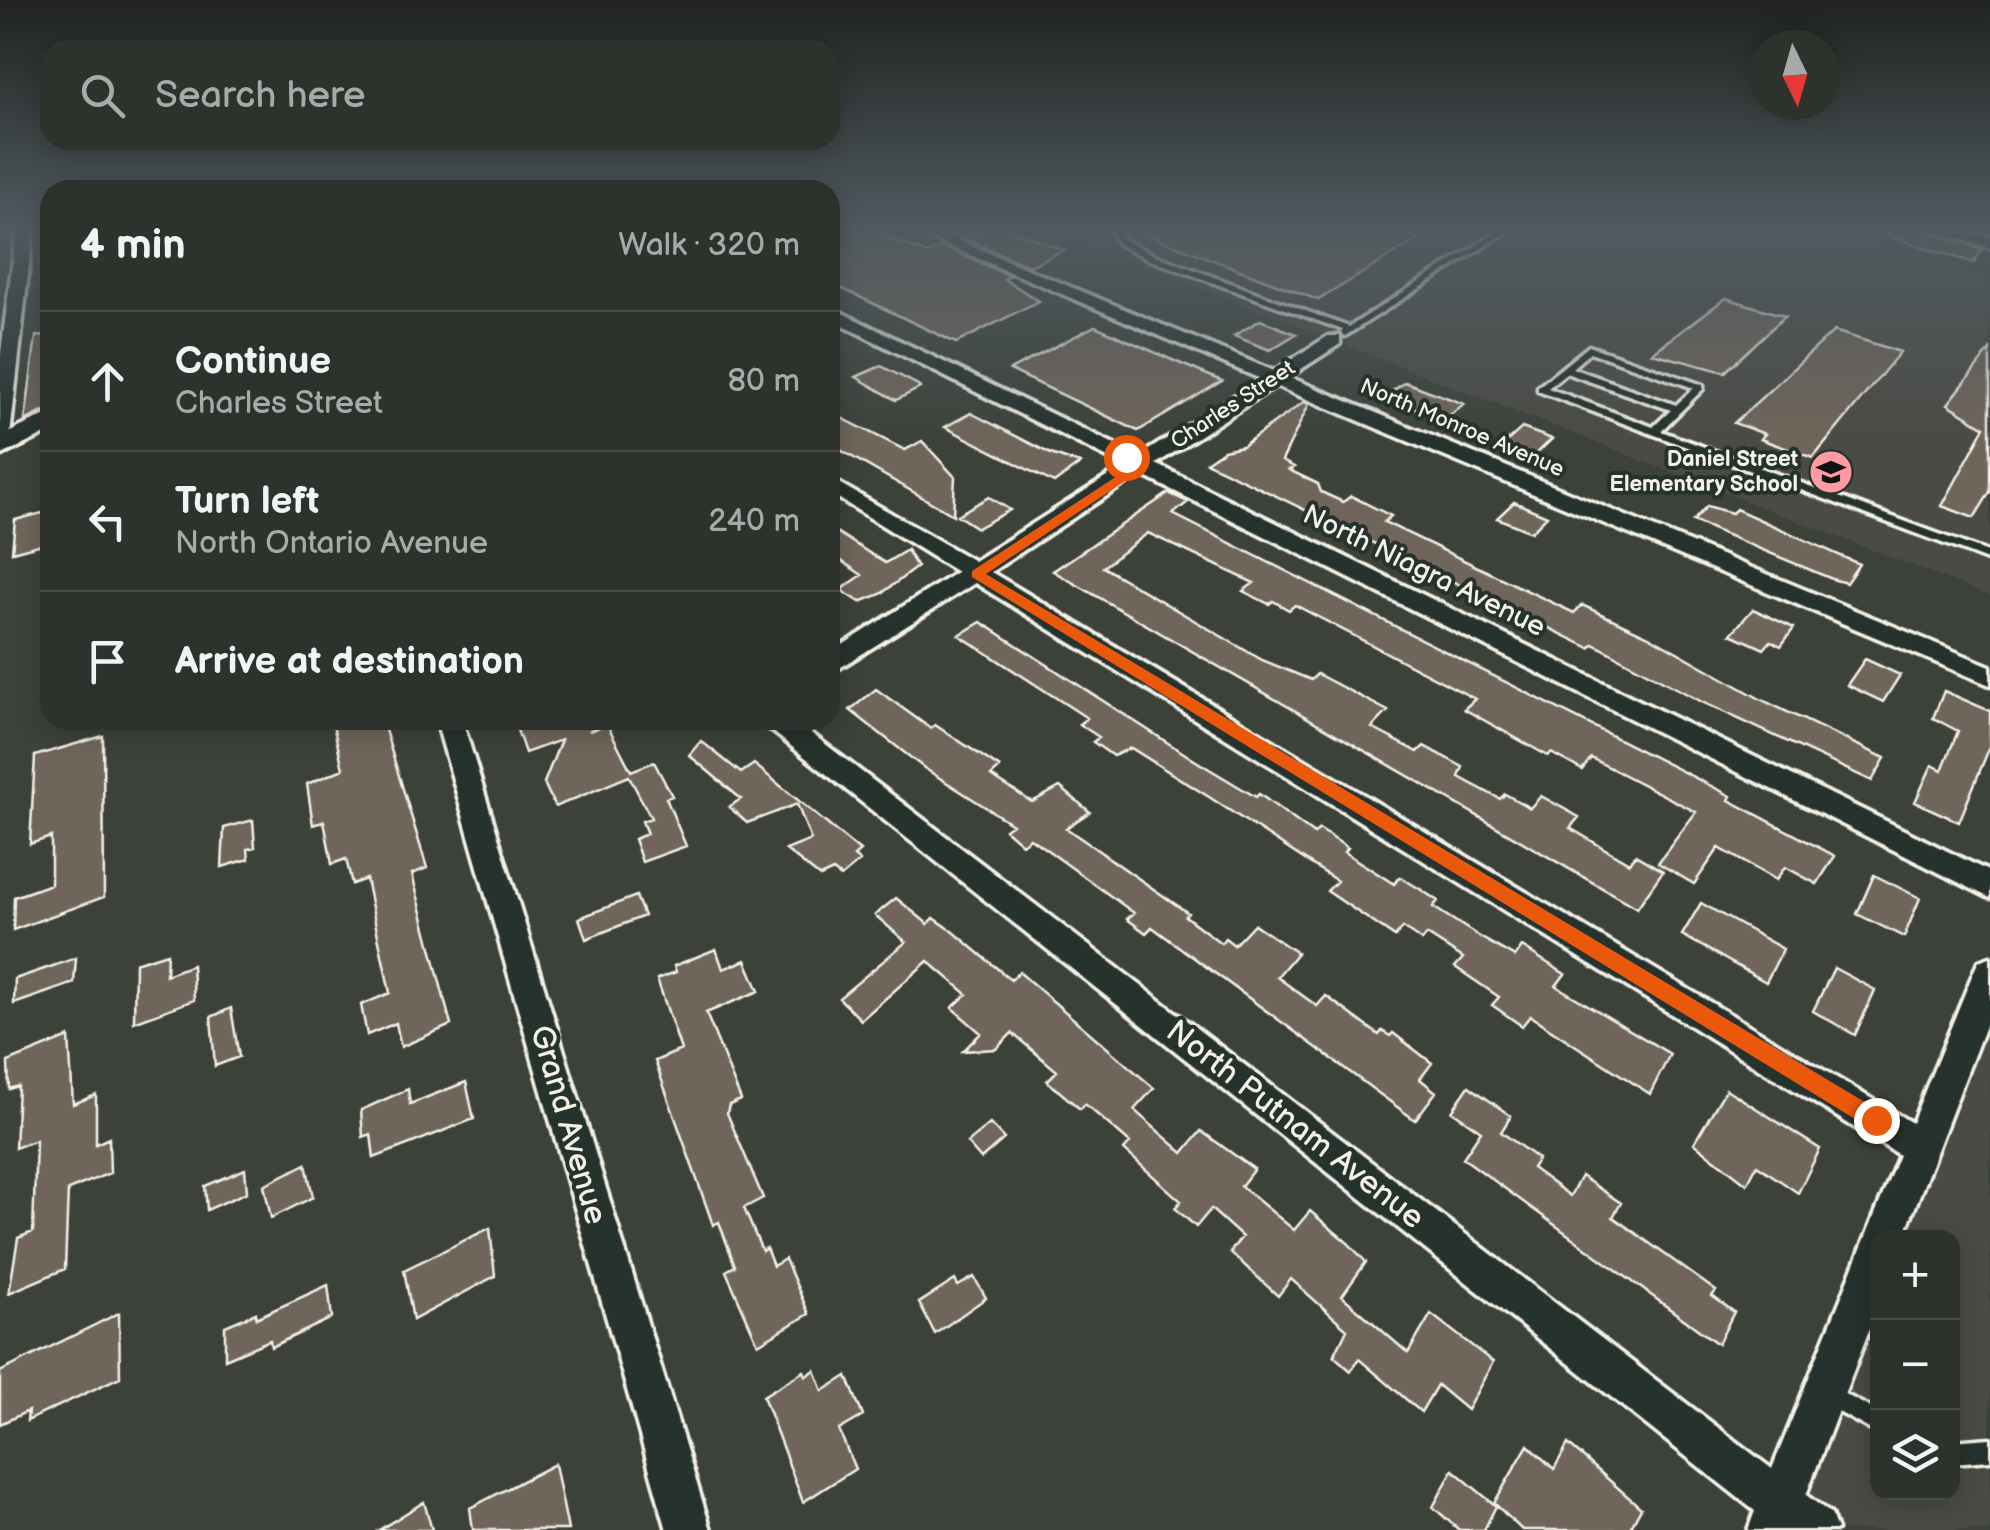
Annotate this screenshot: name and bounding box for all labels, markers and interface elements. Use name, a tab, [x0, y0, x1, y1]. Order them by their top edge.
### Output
north arrow	[1750, 30, 1840, 120]
search box	[40, 40, 840, 150]
icon: search	[75, 68, 130, 123]
text: Search here	[155, 73, 366, 118]
text: 4 min	[80, 220, 186, 271]
text: Walk · 320 m	[618, 226, 800, 265]
text: Continue	[175, 339, 331, 384]
icon: ahead	[80, 354, 135, 409]
street label: Charles Street	[1166, 355, 1300, 455]
text: 80 m	[727, 362, 800, 401]
street label: North Monroe Avenue	[1356, 373, 1568, 483]
text: Charles Street	[175, 384, 383, 423]
route start	[1104, 435, 1150, 481]
place label: Daniel Street Elementary School	[1610, 446, 1799, 498]
school or university icon: Daniel Street Elementary School	[1808, 449, 1854, 495]
text: Turn left	[175, 479, 319, 524]
icon: left	[80, 494, 135, 549]
street label: North Niagra Avenue	[1297, 498, 1551, 644]
text: 240 m	[708, 502, 800, 541]
text: North Ontario Avenue	[175, 524, 488, 563]
icon: arrive	[80, 634, 135, 689]
text: Arrive at destination	[175, 639, 524, 684]
street label: North Putnam Avenue	[1158, 1012, 1432, 1238]
street label: Grand Avenue	[521, 1021, 615, 1229]
route end	[1854, 1098, 1900, 1144]
map controls	[1870, 1230, 1960, 1500]
button: +	[1870, 1230, 1960, 1320]
button: −	[1870, 1320, 1960, 1410]
button: layers	[1870, 1410, 1960, 1500]

